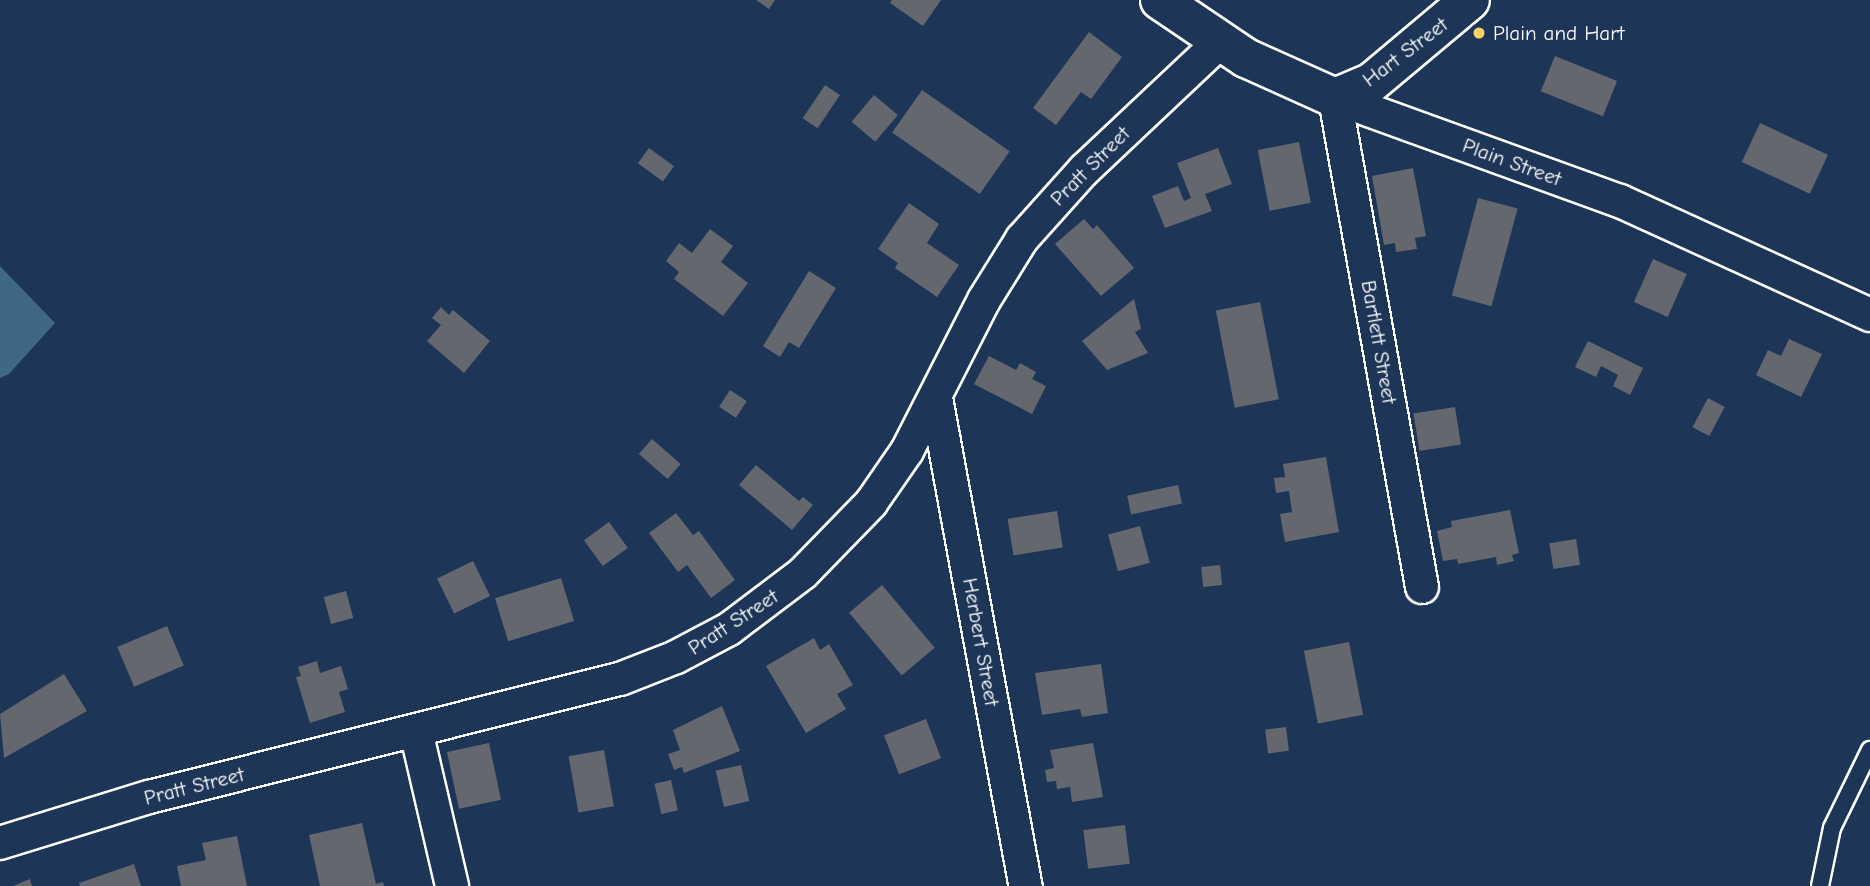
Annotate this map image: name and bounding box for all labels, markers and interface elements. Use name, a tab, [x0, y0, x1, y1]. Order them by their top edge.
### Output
street label: Hart Street	[1358, 12, 1452, 92]
place label: Plain and Hart	[1493, 20, 1625, 46]
marker: Plain and Hart	[1471, 25, 1487, 41]
street label: Pratt Street	[1045, 121, 1135, 211]
street label: Plain Street	[1459, 133, 1565, 191]
street label: Bartlett Street	[1356, 278, 1402, 406]
street label: Herbert Street	[957, 576, 1005, 708]
street label: Pratt Street	[683, 584, 783, 660]
street label: Pratt Street	[141, 761, 247, 811]

